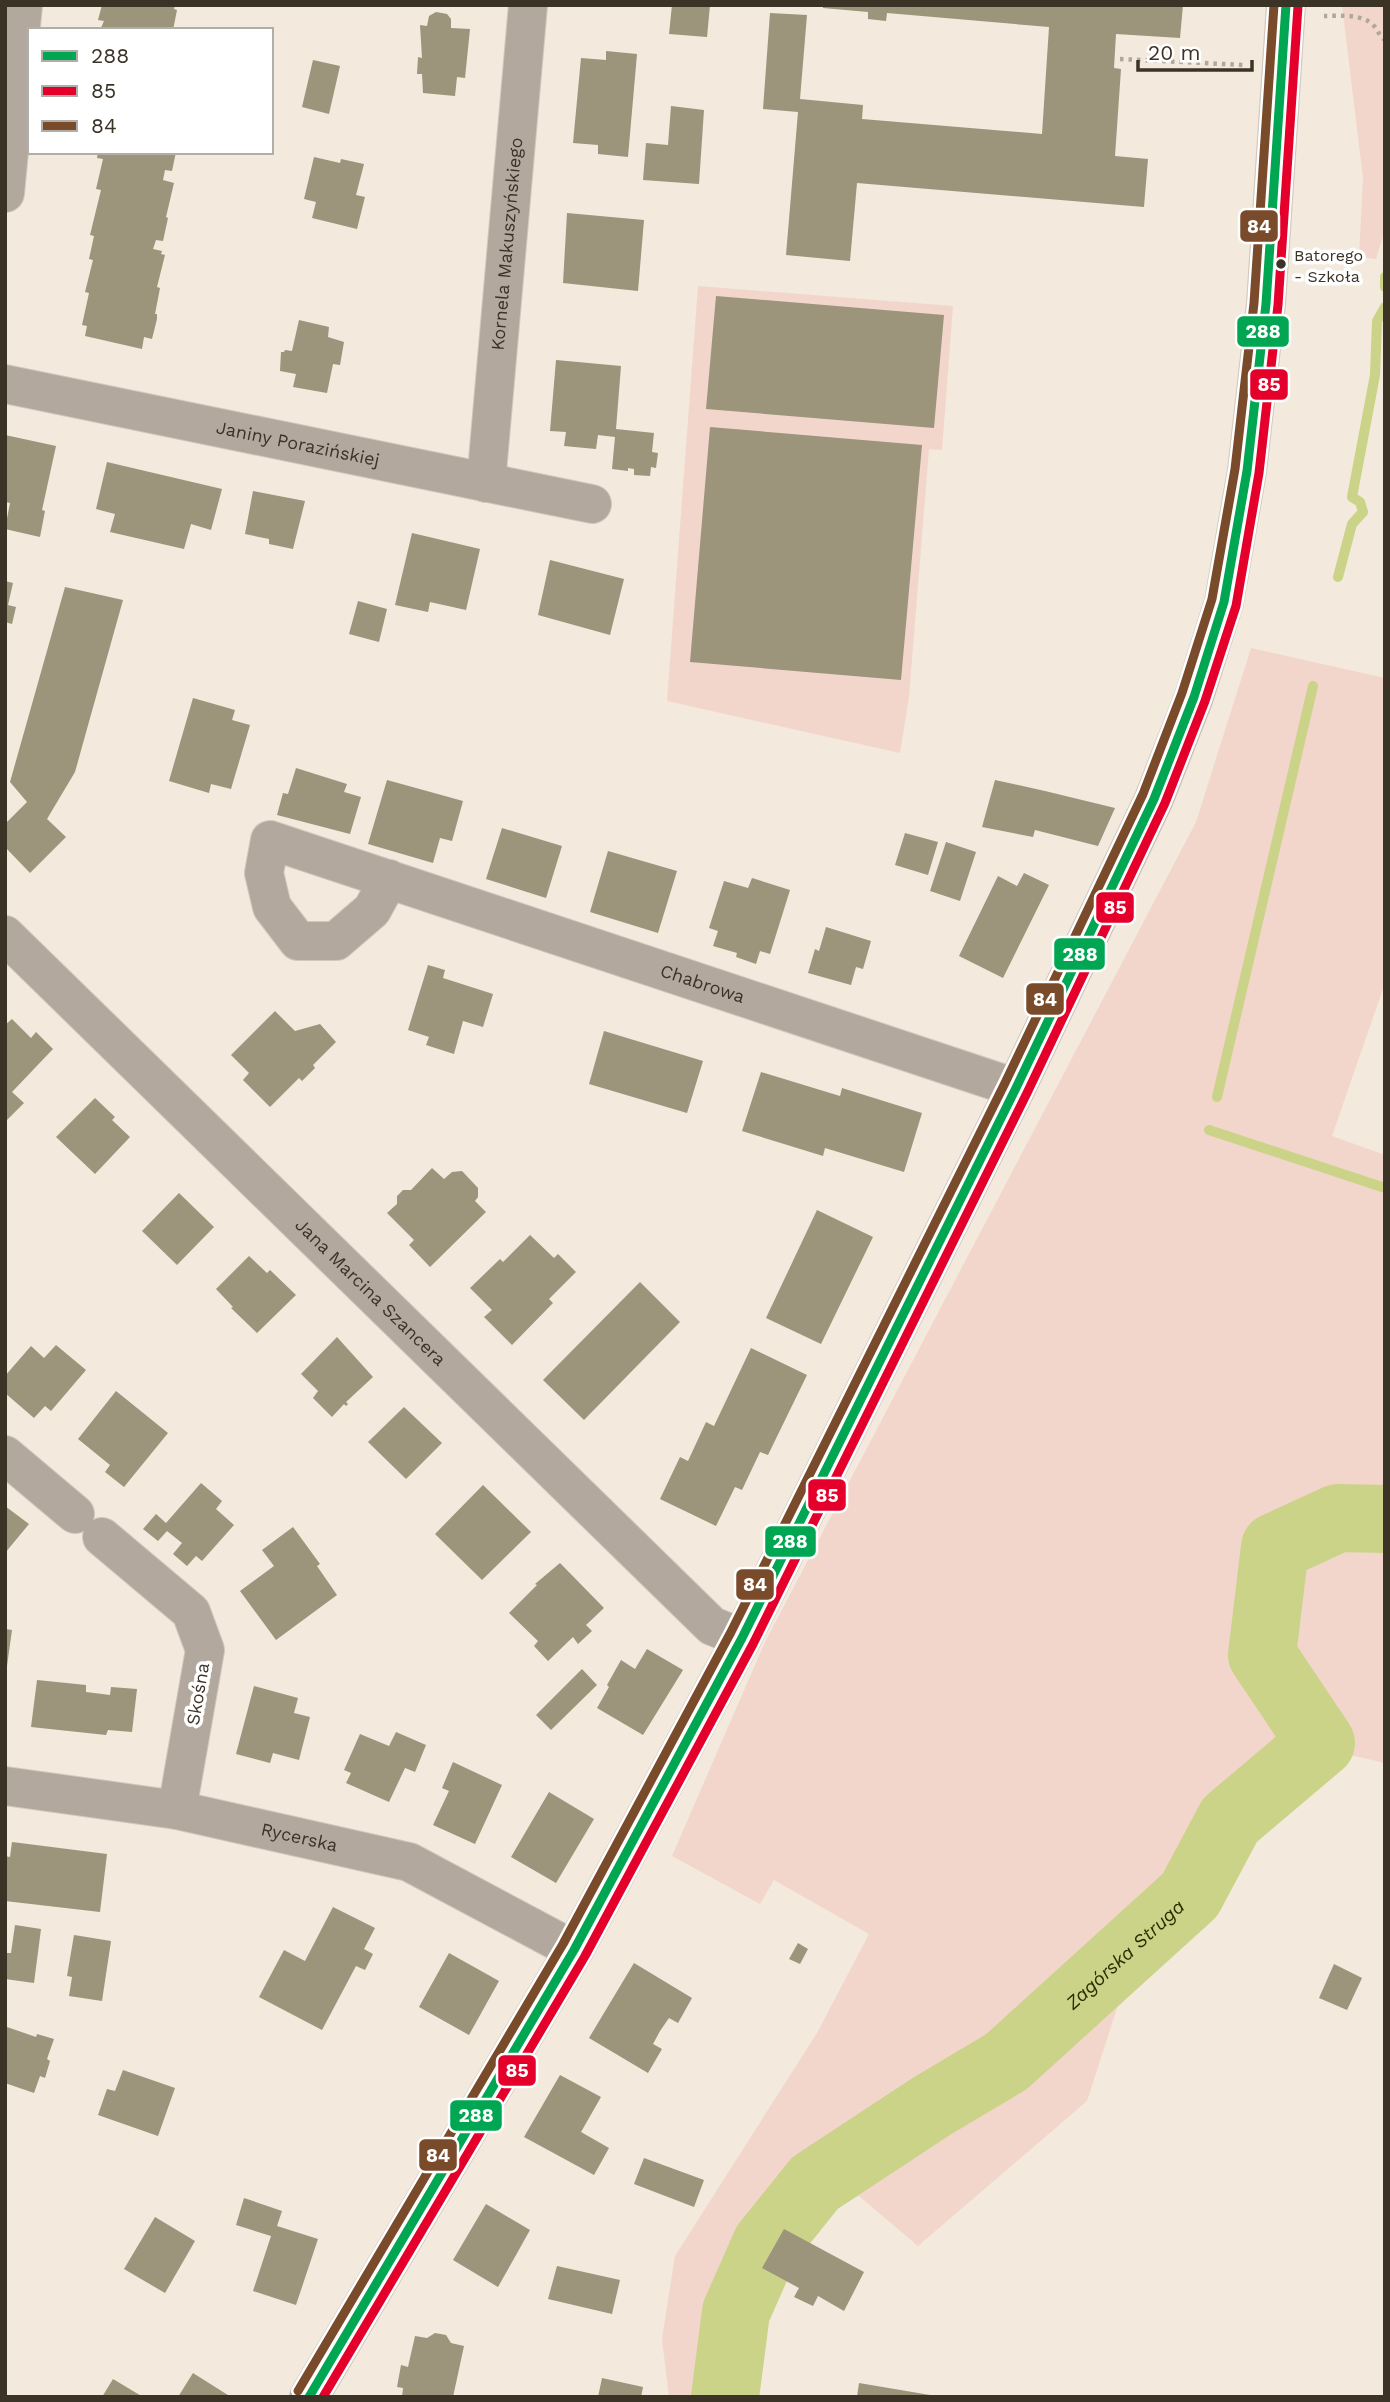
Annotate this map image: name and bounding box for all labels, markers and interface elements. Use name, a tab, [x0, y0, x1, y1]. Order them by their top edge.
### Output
legend	[28, 28, 273, 154]
scale bar	[1138, 28, 1252, 72]
text: 20 m	[1148, 40, 1200, 65]
text: 288	[91, 43, 129, 68]
text: 85	[91, 78, 116, 103]
text: 84	[91, 113, 117, 138]
street label: Kornela Makuszyńskiego	[487, 136, 526, 351]
line badge: 84	[1239, 209, 1279, 243]
text: 84	[1247, 215, 1271, 238]
place label: Batorego - Szkoła	[1294, 246, 1363, 286]
marker: Batorego - Szkoła	[1274, 257, 1288, 271]
line badge: 288	[1236, 315, 1290, 348]
text: 288	[1245, 320, 1281, 343]
line badge: 85	[1249, 368, 1289, 401]
text: 85	[1258, 373, 1281, 396]
street label: Janiny Porazińskiej	[215, 416, 382, 470]
line badge: 85	[1095, 891, 1135, 924]
text: 85	[1104, 896, 1127, 919]
line badge: 288	[1053, 937, 1106, 971]
text: 288	[1062, 943, 1098, 966]
street label: Chabrowa	[658, 960, 748, 1007]
line badge: 84	[1025, 982, 1065, 1016]
text: 84	[1033, 988, 1057, 1011]
street label: Jana Marcina Szancera	[291, 1214, 450, 1370]
line badge: 85	[807, 1478, 847, 1512]
text: 85	[816, 1484, 839, 1507]
line badge: 288	[764, 1525, 817, 1558]
text: 288	[772, 1530, 808, 1553]
line badge: 84	[735, 1568, 775, 1601]
text: 84	[743, 1573, 767, 1596]
street label: Skośna	[182, 1661, 213, 1727]
street label: Rycerska	[259, 1818, 340, 1856]
water label: Zagórska Struga	[1060, 1895, 1189, 2015]
line badge: 85	[497, 2054, 537, 2087]
text: 85	[506, 2059, 529, 2082]
line badge: 288	[449, 2099, 503, 2132]
text: 288	[458, 2104, 494, 2127]
line badge: 84	[418, 2138, 458, 2172]
text: 84	[426, 2144, 450, 2167]

